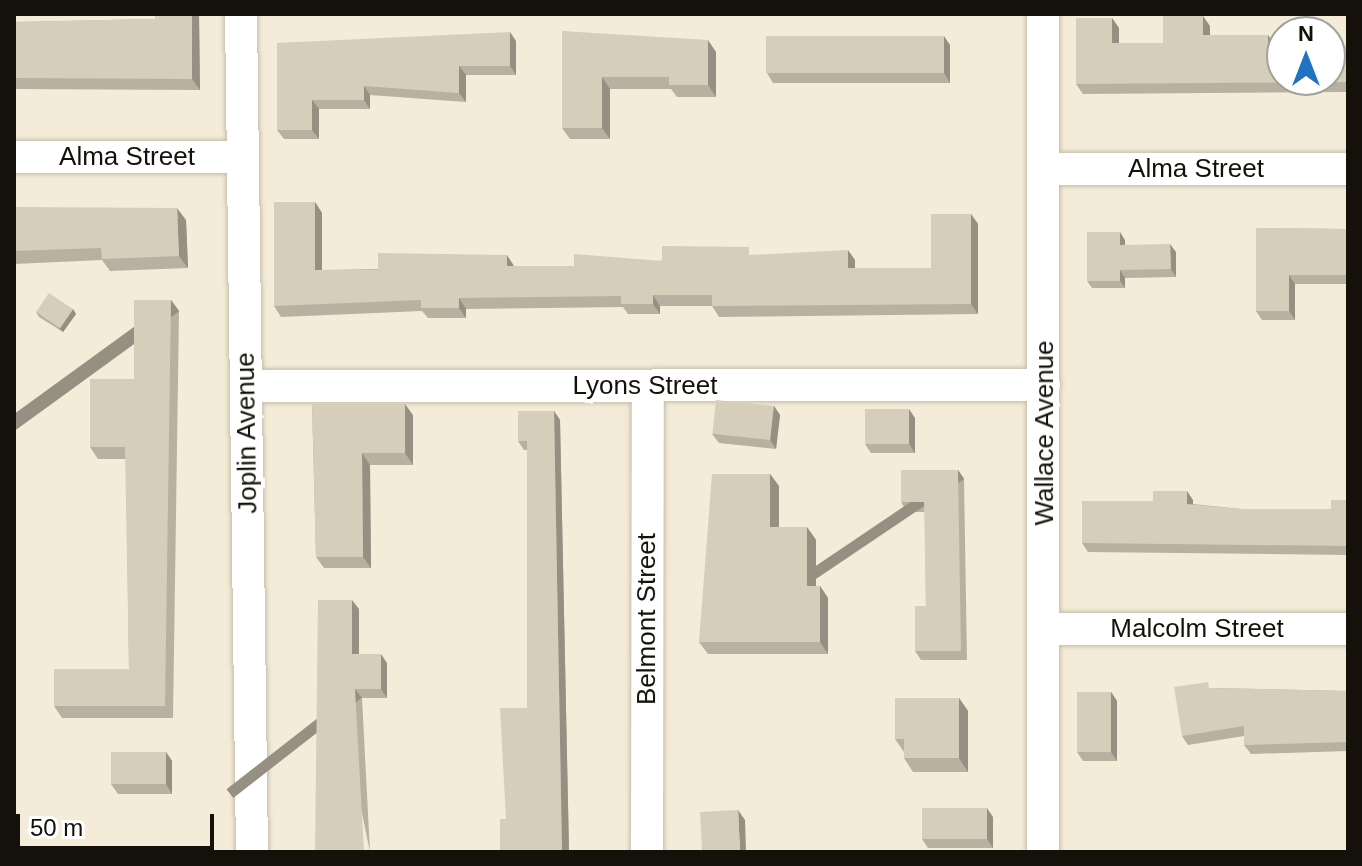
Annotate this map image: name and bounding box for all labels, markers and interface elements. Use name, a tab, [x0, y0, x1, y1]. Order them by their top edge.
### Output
north arrow	[1266, 16, 1346, 96]
text: N	[1298, 21, 1314, 46]
street label: Alma Street	[59, 141, 195, 173]
street label: Alma Street	[1128, 153, 1264, 185]
street label: Wallace Avenue	[1029, 340, 1061, 526]
street label: Joplin Avenue	[230, 351, 264, 515]
street label: Lyons Street	[572, 370, 718, 402]
street label: Belmont Street	[631, 533, 663, 705]
street label: Malcolm Street	[1110, 613, 1284, 645]
scale bar	[20, 798, 218, 848]
text: 50 m	[30, 814, 83, 841]

